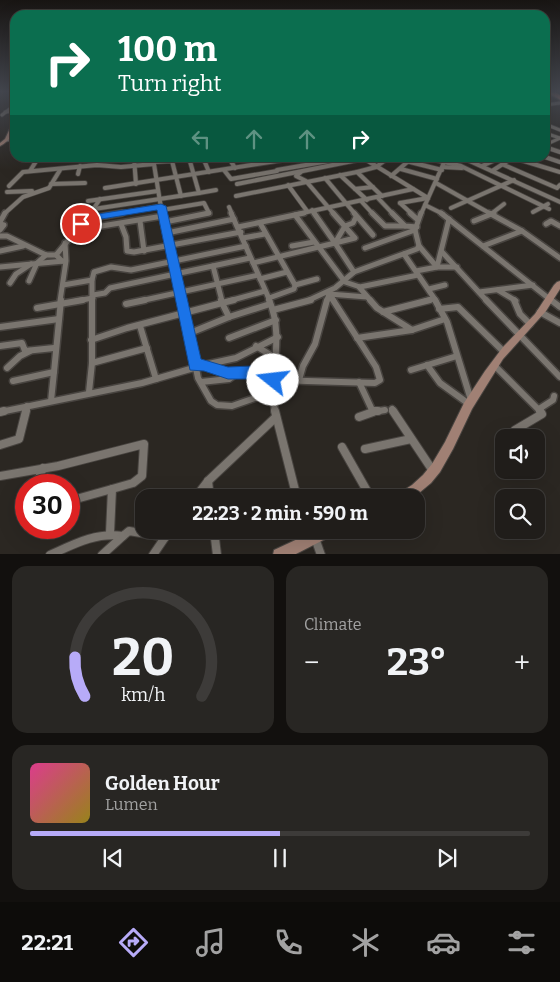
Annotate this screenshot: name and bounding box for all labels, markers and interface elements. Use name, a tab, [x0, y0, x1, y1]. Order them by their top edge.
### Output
text: 100 m	[118, 28, 217, 70]
icon: right	[35, 30, 100, 95]
text: Turn right	[118, 70, 221, 97]
icon: left	[187, 125, 215, 153]
icon: ahead	[240, 125, 268, 153]
icon: ahead	[293, 125, 321, 153]
icon: right	[346, 125, 374, 153]
pin	[60, 203, 102, 245]
icon: arrive	[67, 210, 95, 238]
position arrow	[246, 353, 298, 405]
map controls	[495, 429, 545, 539]
button: sound	[495, 429, 545, 479]
speed limit sign: 30	[15, 474, 80, 539]
button: search	[495, 489, 545, 539]
text: 22:23 · 2 min · 590 m	[192, 502, 368, 525]
text: Climate	[304, 615, 362, 634]
text: 20	[112, 626, 174, 689]
text: 23°	[387, 639, 447, 685]
text: −	[304, 646, 319, 679]
text: +	[514, 646, 530, 679]
text: km/h	[121, 684, 165, 706]
text: Golden Hour	[105, 772, 220, 795]
text: Lumen	[105, 795, 158, 814]
icon: previous	[99, 844, 127, 872]
icon: pause	[266, 844, 294, 872]
icon: next	[433, 844, 461, 872]
icon: directions	[116, 925, 151, 960]
icon: music	[193, 925, 228, 960]
icon: phone	[271, 925, 306, 960]
icon: climate	[348, 925, 383, 960]
icon: car	[426, 925, 461, 960]
icon: filters	[504, 925, 539, 960]
text: 22:21	[21, 929, 73, 956]

